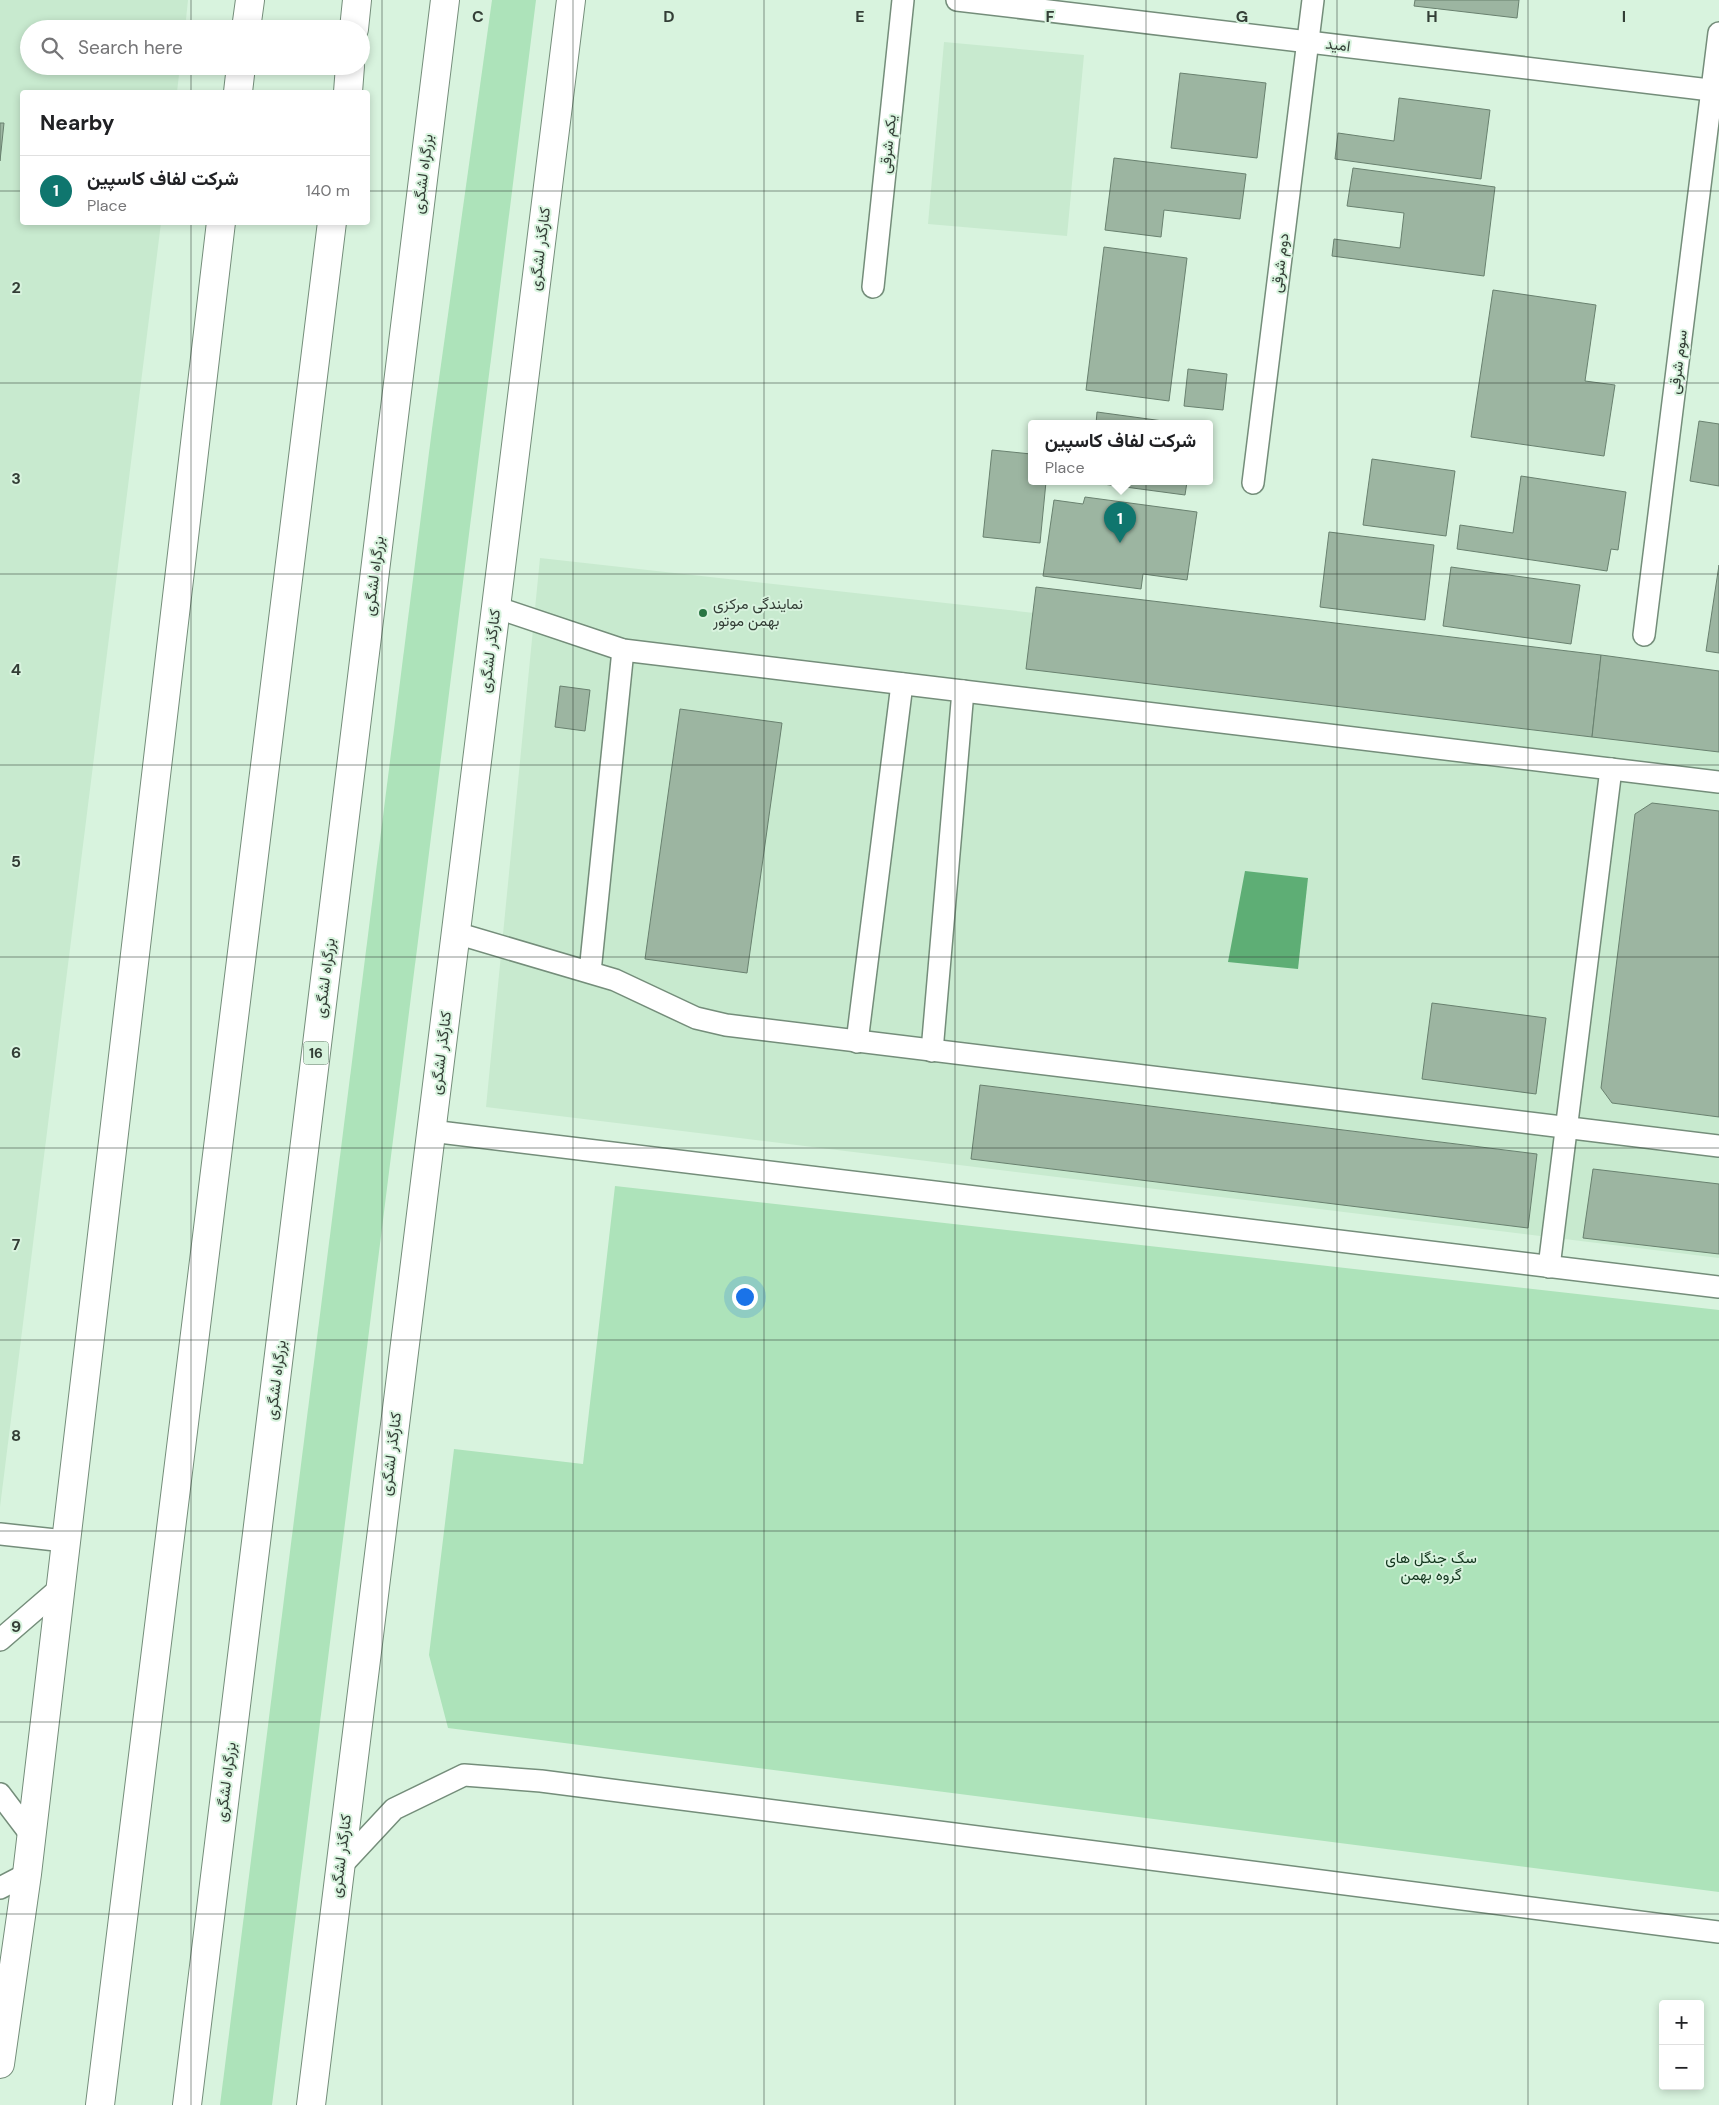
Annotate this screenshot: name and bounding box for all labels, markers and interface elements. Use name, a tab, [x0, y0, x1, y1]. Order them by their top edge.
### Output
text: C	[472, 6, 484, 27]
text: D	[663, 6, 675, 27]
text: E	[855, 6, 865, 27]
text: F	[1046, 6, 1055, 27]
text: G	[1236, 6, 1248, 27]
text: H	[1426, 6, 1438, 27]
text: I	[1622, 6, 1626, 27]
search box	[20, 20, 370, 75]
icon: search	[38, 34, 66, 62]
street label: امید	[1324, 34, 1352, 56]
text: Search here	[78, 35, 183, 60]
text: Nearby	[40, 109, 114, 137]
street label: یکم شرقی	[875, 114, 901, 174]
street label: بزرگراه لشگری	[408, 133, 438, 215]
text: شرکت لفاف کاسپین	[87, 166, 239, 191]
text: 1	[53, 180, 59, 201]
text: 140 m	[306, 180, 350, 201]
text: Place	[87, 195, 127, 216]
street label: کنارگذر لشگری	[525, 206, 555, 292]
street label: دوم شرقی	[1266, 232, 1294, 294]
text: 2	[11, 277, 21, 298]
street label: سوم شرقی	[1664, 329, 1692, 395]
popup	[1028, 420, 1213, 485]
text: شرکت لفاف کاسپین	[1045, 428, 1196, 453]
text: Place	[1045, 457, 1085, 478]
text: 3	[11, 468, 21, 489]
pin: 1	[1104, 502, 1136, 543]
street label: بزرگراه لشگری	[359, 535, 389, 617]
place label: نمایندگی مرکزی بهمن موتور	[712, 594, 803, 631]
marker: نمایندگی مرکزی بهمن موتور	[697, 607, 709, 619]
street label: کنارگذر لشگری	[475, 608, 505, 694]
text: 4	[11, 659, 21, 680]
text: 5	[11, 851, 21, 872]
street label: بزرگراه لشگری	[310, 937, 340, 1019]
street label: کنارگذر لشگری	[426, 1010, 456, 1096]
text: 6	[11, 1042, 21, 1063]
road number: 16	[304, 1042, 328, 1064]
text: 7	[12, 1234, 21, 1255]
your location	[732, 1284, 758, 1310]
street label: بزرگراه لشگری	[261, 1339, 291, 1421]
street label: کنارگذر لشگری	[376, 1411, 406, 1497]
text: 8	[11, 1425, 21, 1446]
park label: سگ جنگل های گروه بهمن	[1385, 1548, 1477, 1585]
text: 9	[11, 1616, 21, 1637]
street label: بزرگراه لشگری	[211, 1741, 241, 1823]
street label: کنارگذر لشگری	[326, 1813, 356, 1899]
map controls	[1659, 2000, 1704, 2090]
button: +	[1659, 2000, 1704, 2045]
button: −	[1659, 2045, 1704, 2090]

